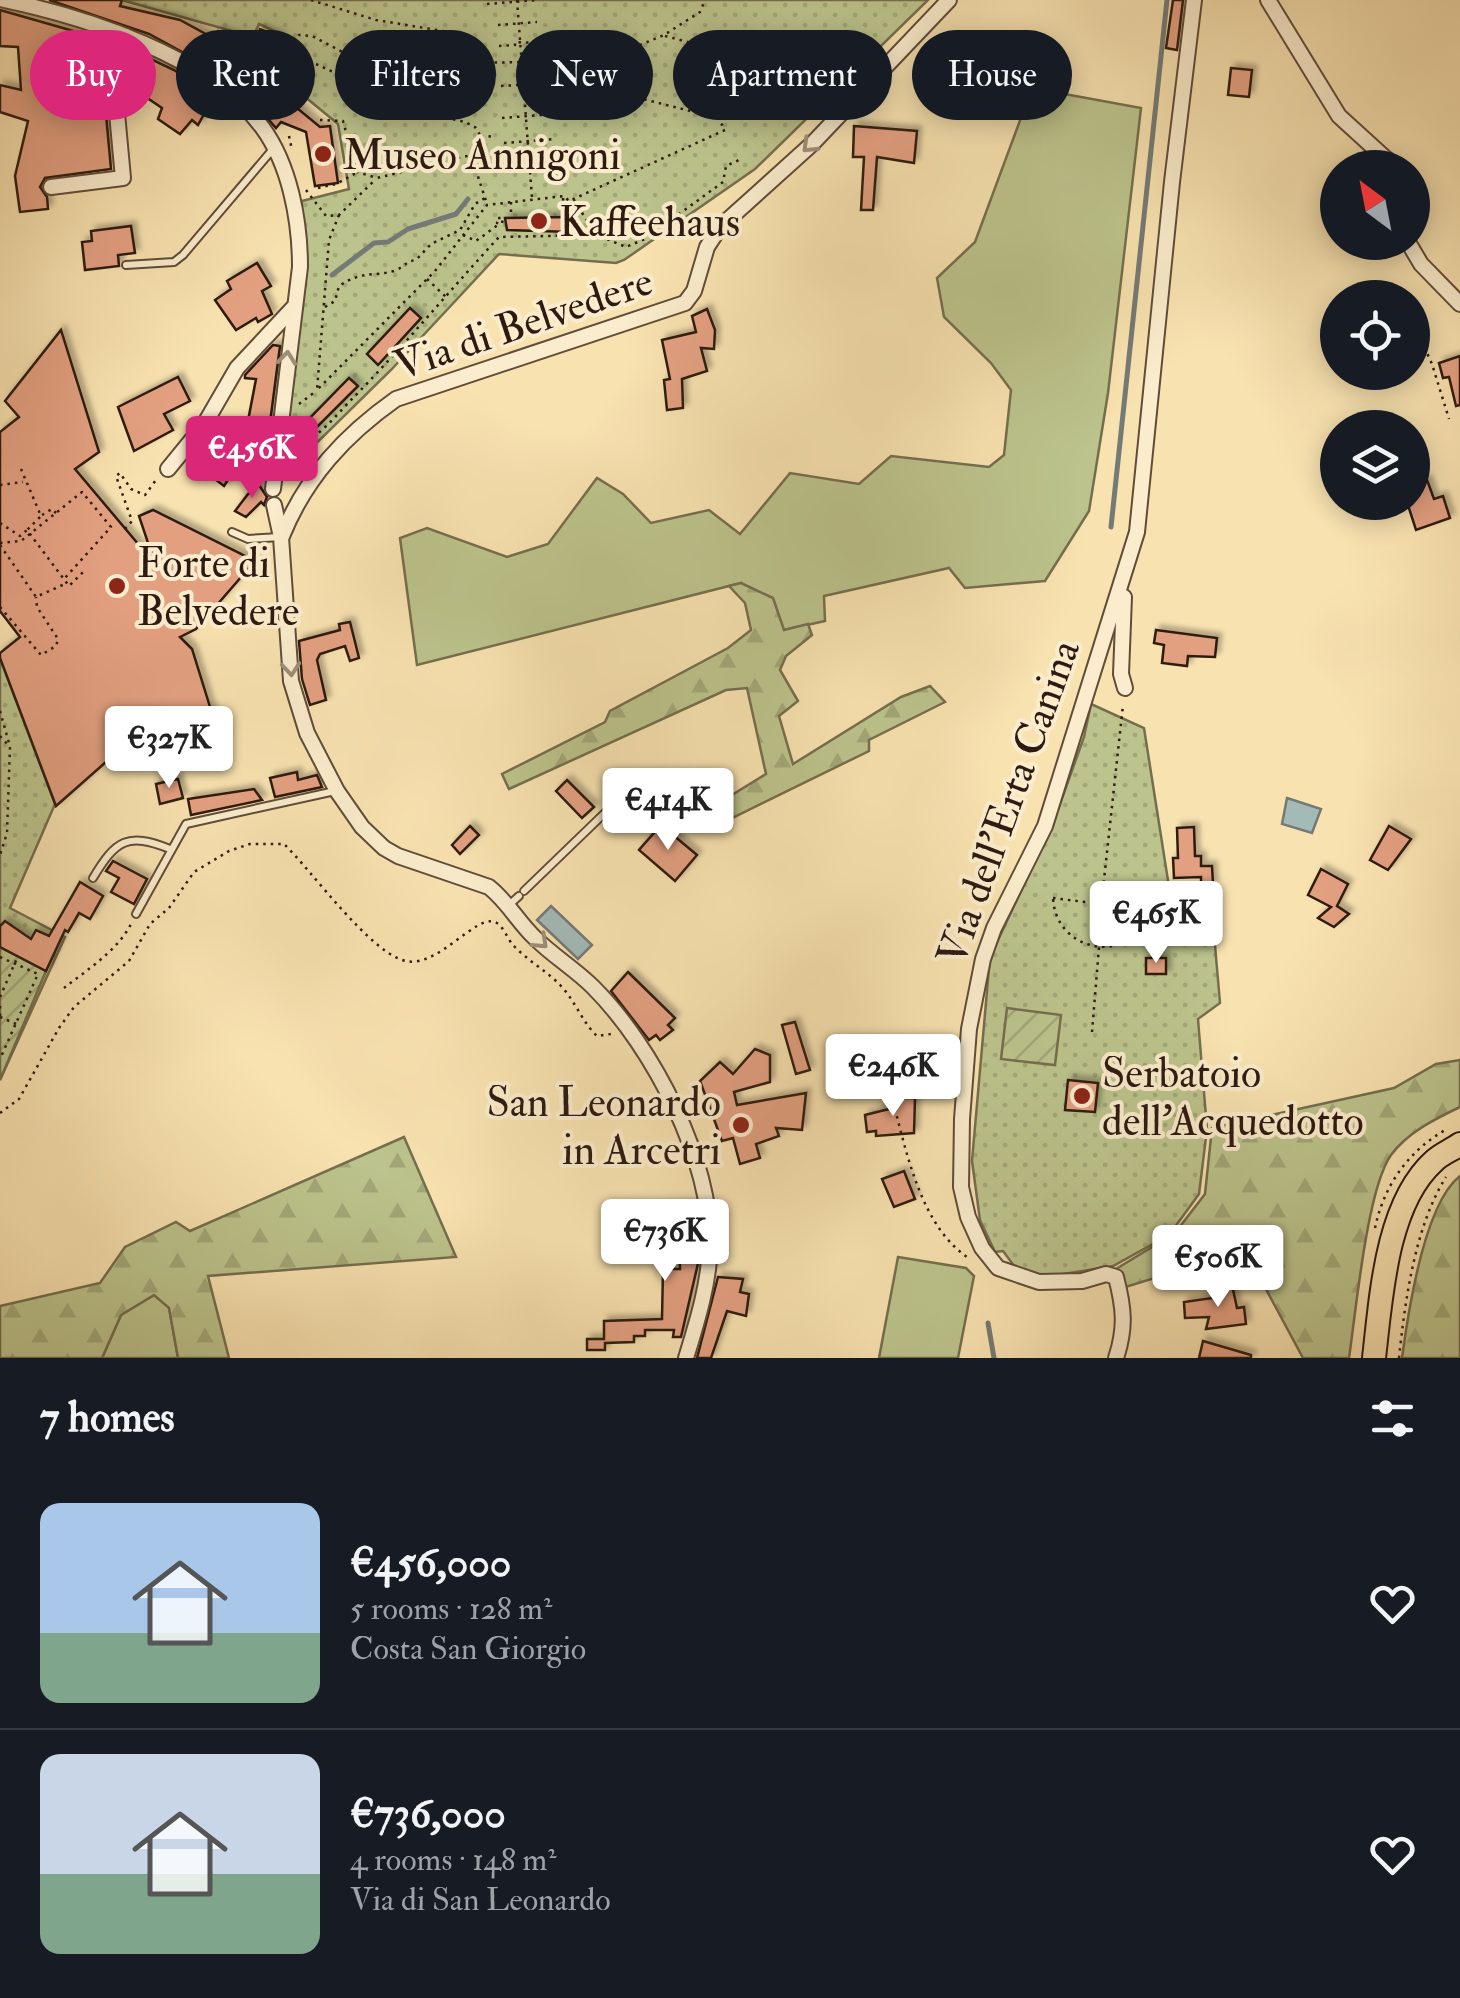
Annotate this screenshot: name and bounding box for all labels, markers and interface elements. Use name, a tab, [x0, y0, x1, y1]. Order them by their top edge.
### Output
chip: Buy	[30, 30, 156, 120]
chip: Rent	[176, 30, 315, 120]
chip: Filters	[335, 30, 496, 120]
chip: New	[516, 30, 653, 120]
chip: Apartment	[673, 30, 892, 120]
chip: House	[912, 30, 1072, 120]
place label: Museo Annigoni	[343, 130, 621, 182]
one-way arrow	[802, 134, 821, 152]
marker: Museo Annigoni	[312, 143, 334, 165]
north arrow	[1320, 150, 1430, 260]
map controls	[1320, 150, 1430, 520]
place label: Kaffeehaus	[559, 197, 740, 249]
marker: Kaffeehaus	[528, 210, 550, 232]
street label: Via di Belvedere	[388, 255, 660, 392]
button: locate	[1320, 280, 1430, 390]
one-way arrow	[276, 349, 297, 365]
button: layers	[1320, 410, 1430, 520]
pin: €456K	[182, 416, 322, 501]
text: €456K	[208, 428, 296, 468]
place label: Forte di Belvedere	[137, 538, 299, 638]
marker: Forte di Belvedere	[106, 575, 128, 597]
street label: Via dell'Erta Canina	[926, 632, 1092, 972]
one-way arrow	[280, 661, 302, 677]
pin: €327K	[99, 706, 239, 791]
text: €327K	[127, 718, 211, 758]
pin: €414K	[598, 768, 738, 853]
text: €414K	[624, 780, 712, 820]
pin: €465K	[1086, 881, 1226, 966]
text: €465K	[1112, 893, 1200, 933]
one-way arrow	[529, 930, 548, 948]
pin: €246K	[823, 1034, 963, 1119]
text: €246K	[848, 1046, 938, 1086]
place label: Serbatoio dell'Acquedotto	[1102, 1048, 1364, 1148]
place label: San Leonardo in Arcetri	[486, 1077, 721, 1177]
marker: Serbatoio dell'Acquedotto	[1071, 1085, 1093, 1107]
marker: San Leonardo in Arcetri	[730, 1114, 752, 1136]
pin: €736K	[595, 1199, 735, 1284]
text: €736K	[623, 1211, 707, 1251]
pin: €506K	[1148, 1225, 1288, 1310]
text: €506K	[1174, 1237, 1262, 1277]
icon: filters	[1365, 1391, 1420, 1446]
text: 7 homes	[40, 1392, 175, 1444]
text: €456,000	[350, 1537, 511, 1589]
icon: home	[120, 1543, 240, 1663]
icon: heart	[1365, 1576, 1420, 1631]
text: 5 rooms · 128 m²	[350, 1589, 552, 1629]
text: Costa San Giorgio	[350, 1629, 586, 1669]
text: €736,000	[350, 1788, 506, 1840]
icon: home	[120, 1794, 240, 1914]
icon: heart	[1365, 1827, 1420, 1882]
text: 4 rooms · 148 m²	[350, 1840, 556, 1880]
text: Via di San Leonardo	[350, 1880, 611, 1920]

